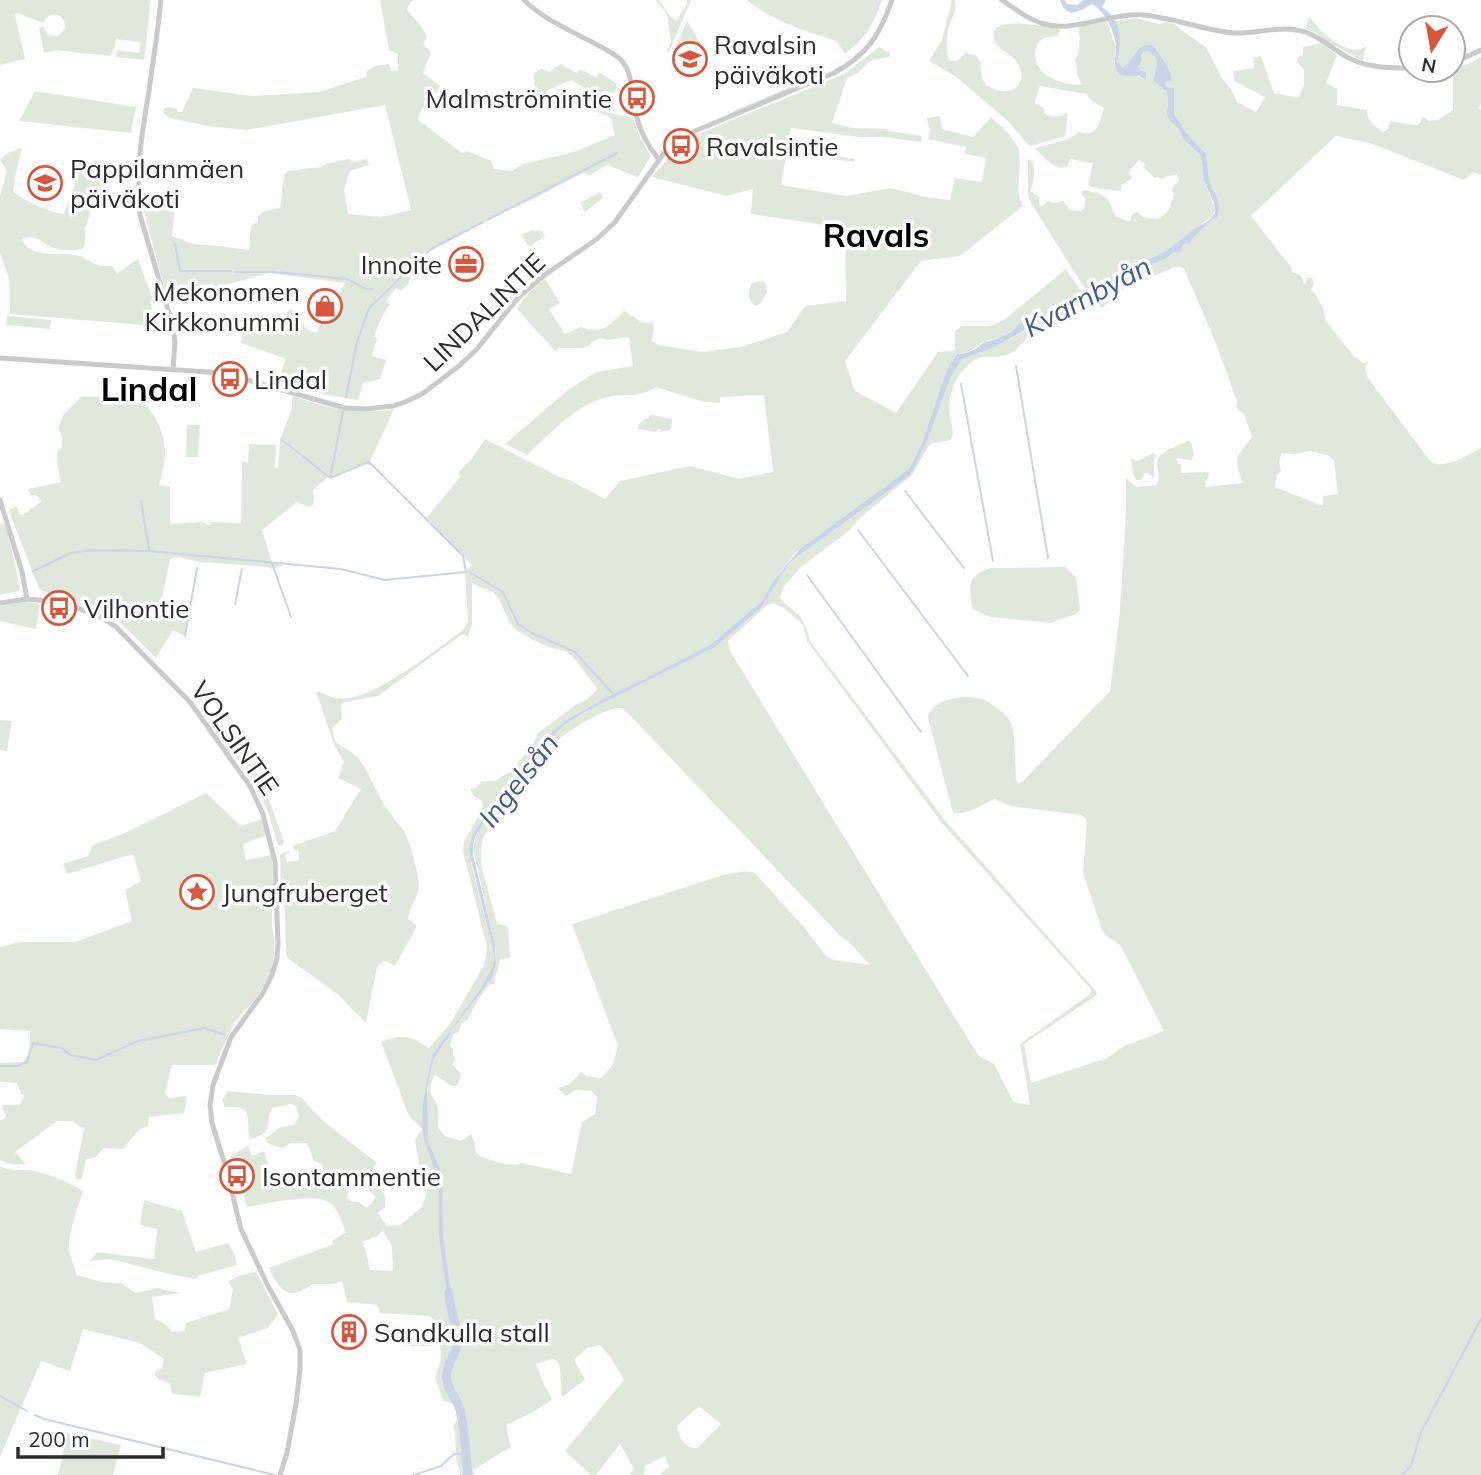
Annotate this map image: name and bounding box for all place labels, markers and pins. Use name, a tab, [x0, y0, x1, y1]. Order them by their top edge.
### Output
place label: Ravalsin päiväkoti	[714, 28, 824, 91]
school or university icon: Ravalsin päiväkoti	[671, 40, 709, 78]
bus stop icon: Malmströmintie	[618, 79, 656, 117]
place label: Malmströmintie	[425, 82, 612, 115]
bus stop icon: Ravalsintie	[662, 127, 700, 165]
place label: Ravalsintie	[706, 130, 839, 163]
place label: Pappilanmäen päiväkoti	[70, 152, 244, 215]
school or university icon: Pappilanmäen päiväkoti	[26, 164, 64, 202]
office icon: Innoite	[447, 245, 485, 283]
place label: Innoite	[361, 248, 442, 281]
place label: Mekonomen Kirkkonummi	[145, 275, 300, 338]
shop icon: Mekonomen Kirkkonummi	[306, 287, 344, 325]
bus stop icon: Lindal	[211, 360, 249, 398]
place label: Lindal	[254, 363, 327, 396]
bus stop icon: Vilhontie	[40, 589, 78, 627]
place label: Vilhontie	[84, 592, 189, 625]
place icon: Jungfruberget	[178, 873, 216, 911]
place label: Jungfruberget	[222, 876, 388, 909]
bus stop icon: Isontammentie	[218, 1157, 256, 1195]
place label: Isontammentie	[262, 1160, 441, 1193]
building icon: Sandkulla stall	[330, 1313, 368, 1351]
place label: Sandkulla stall	[374, 1316, 550, 1349]

